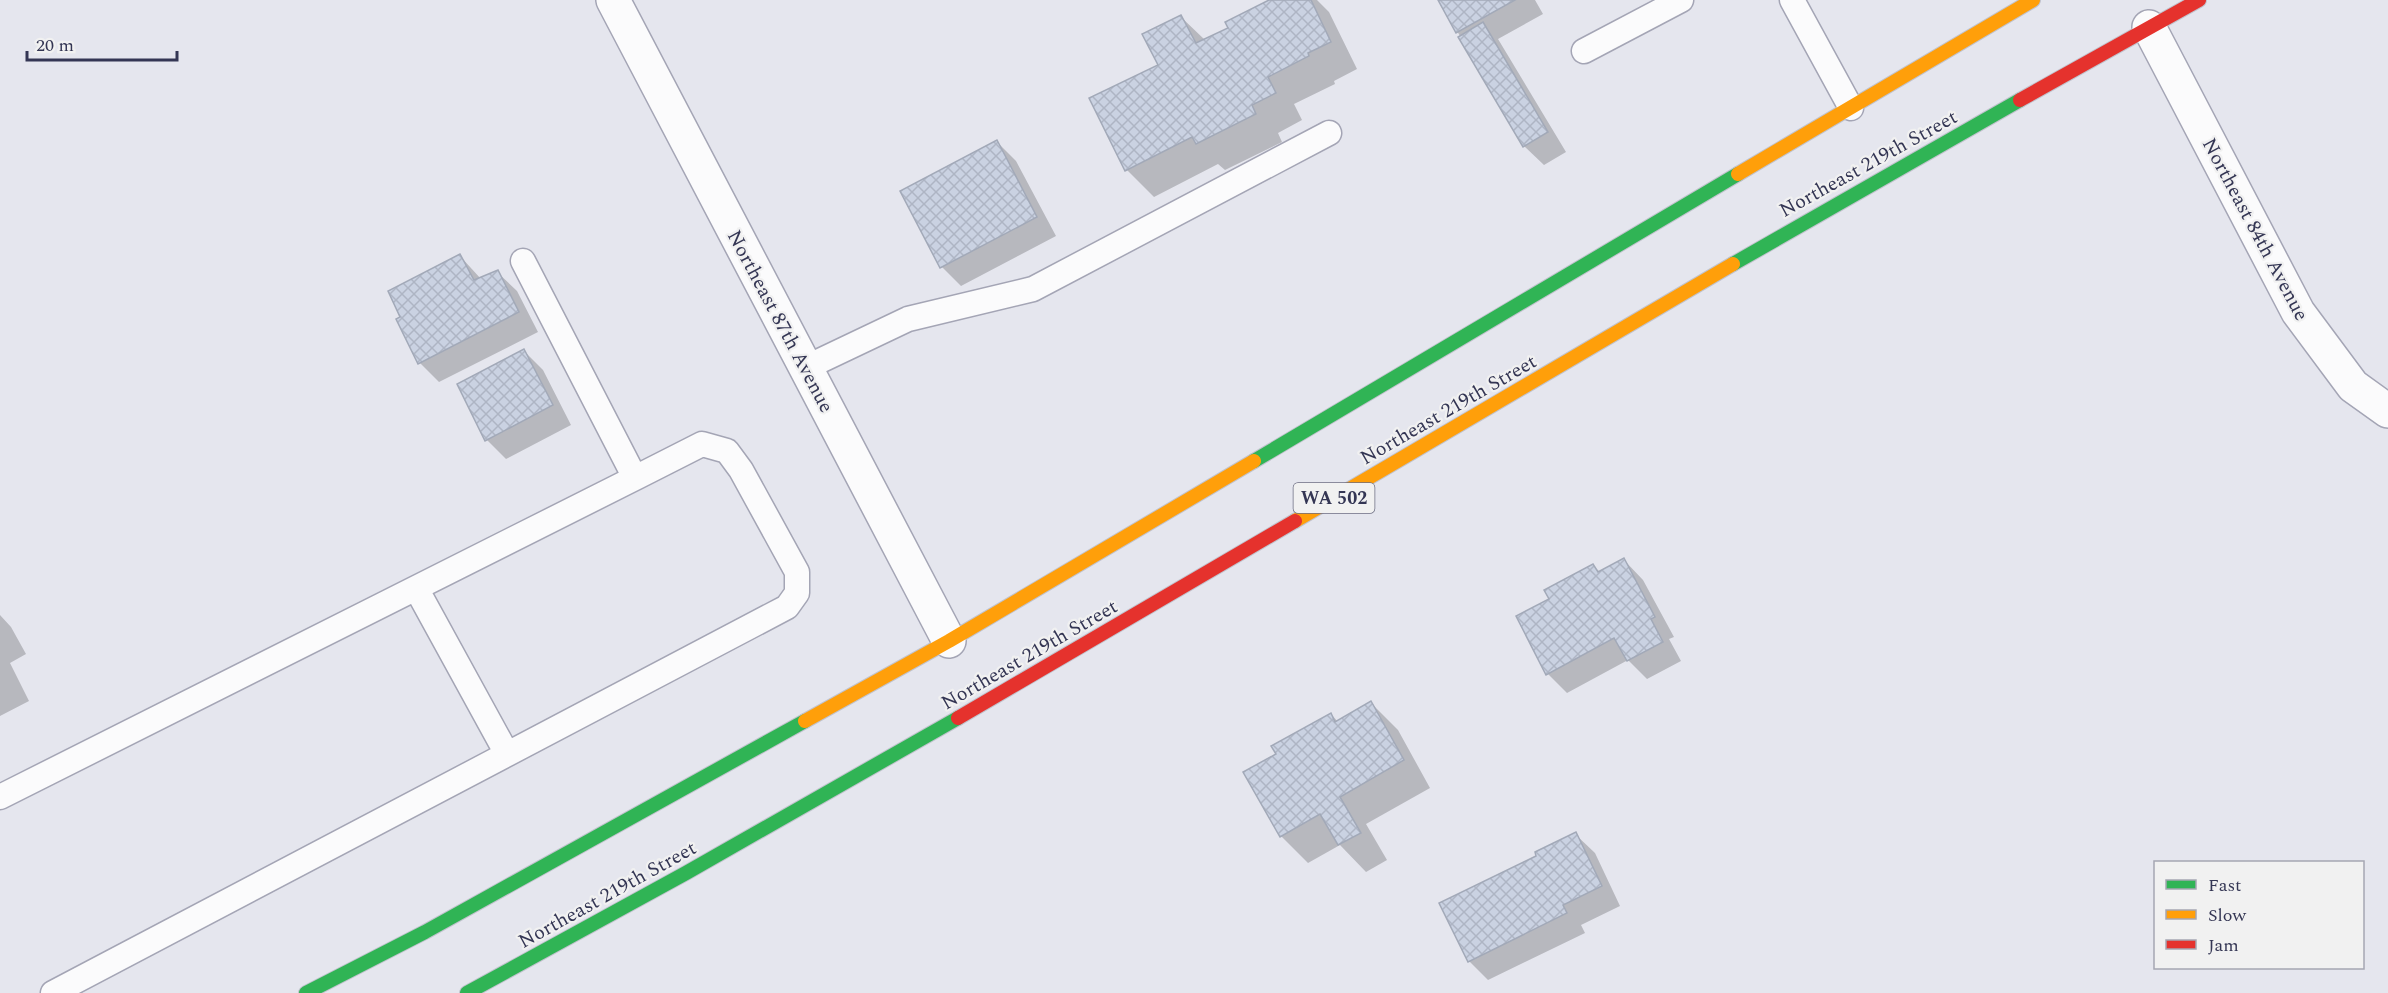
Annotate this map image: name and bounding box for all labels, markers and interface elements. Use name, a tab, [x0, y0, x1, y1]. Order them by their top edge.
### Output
scale bar	[27, 24, 177, 62]
text: 20 m	[36, 32, 74, 59]
street label: Northeast 219th Street	[1774, 102, 1963, 225]
street label: Northeast 84th Avenue	[2194, 133, 2316, 326]
street label: Northeast 87th Avenue	[719, 225, 841, 418]
street label: Northeast 219th Street	[1355, 347, 1542, 473]
road number: WA 502	[1294, 483, 1374, 513]
street label: Northeast 219th Street	[936, 592, 1123, 718]
street label: Northeast 219th Street	[513, 833, 702, 956]
legend	[2154, 861, 2364, 969]
text: Fast	[2208, 872, 2241, 899]
text: Slow	[2208, 902, 2247, 929]
text: Jam	[2208, 932, 2239, 959]

